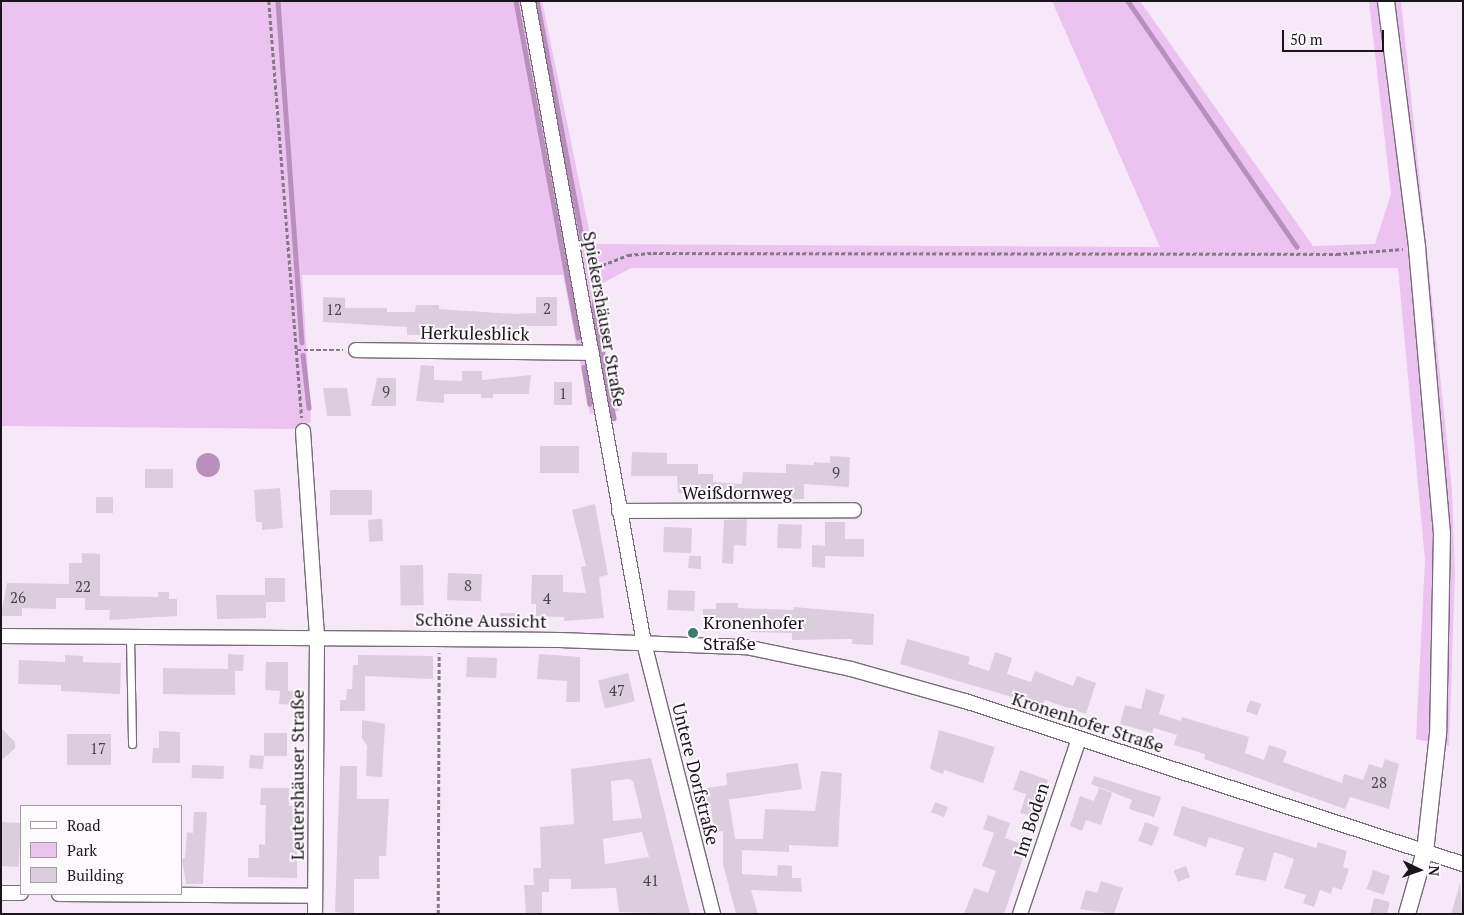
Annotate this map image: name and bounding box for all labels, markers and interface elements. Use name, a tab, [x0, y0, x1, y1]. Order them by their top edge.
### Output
scale bar	[1284, 20, 1386, 52]
text: 50 m	[1290, 29, 1323, 49]
street label: Spiekershäuser Straße	[579, 229, 631, 409]
house number: 2	[543, 300, 551, 318]
house number: 12	[326, 301, 342, 319]
street label: Herkulesblick	[420, 321, 530, 345]
house number: 9	[382, 383, 390, 401]
house number: 1	[559, 385, 567, 403]
house number: 9	[832, 464, 840, 482]
street label: Weißdornweg	[682, 481, 792, 503]
house number: 8	[464, 577, 472, 595]
house number: 22	[75, 578, 91, 596]
house number: 26	[10, 589, 26, 607]
house number: 4	[543, 590, 551, 608]
street label: Schöne Aussicht	[415, 608, 547, 632]
place label: Kronenhofer Straße	[703, 612, 804, 654]
marker: Kronenhofer Straße	[687, 627, 699, 639]
house number: 47	[609, 682, 625, 700]
street label: Kronenhofer Straße	[1009, 687, 1167, 757]
street label: Leutershäuser Straße	[286, 690, 308, 860]
street label: Untere Dorfstraße	[668, 701, 724, 847]
house number: 17	[90, 740, 106, 758]
house number: 28	[1371, 774, 1387, 792]
street label: Im Boden	[1009, 780, 1053, 860]
legend	[20, 805, 182, 895]
text: Road	[67, 815, 100, 835]
text: Park	[67, 840, 97, 860]
north arrow	[1394, 845, 1444, 895]
text: Building	[67, 865, 124, 885]
text: N	[1425, 865, 1444, 877]
house number: 41	[643, 872, 659, 890]

